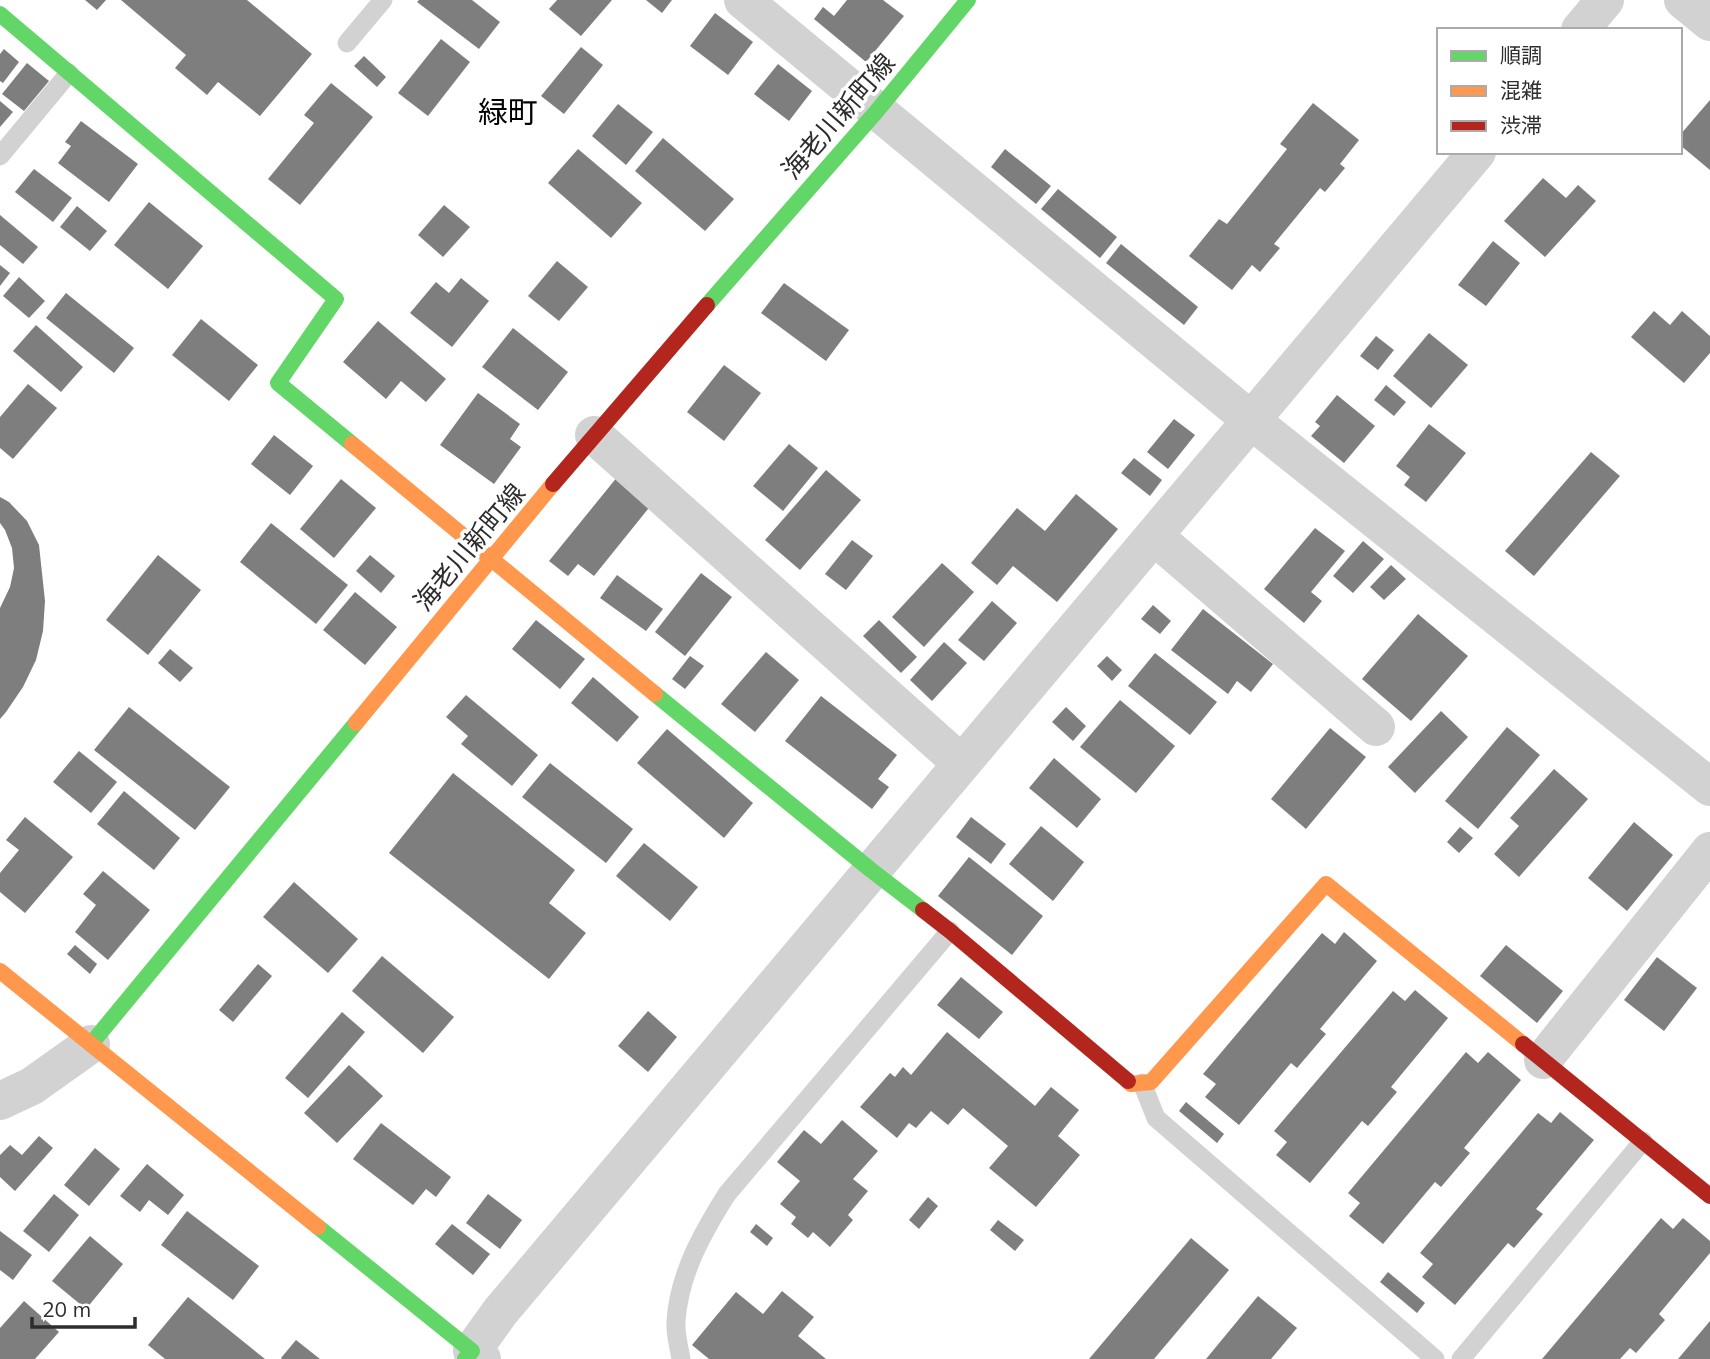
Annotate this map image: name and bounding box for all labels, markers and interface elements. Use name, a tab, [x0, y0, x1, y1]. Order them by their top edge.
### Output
legend	[1437, 28, 1682, 154]
text: 順調	[1500, 42, 1542, 68]
street label: 海老川新町線	[774, 46, 902, 186]
text: 混雑	[1500, 77, 1542, 103]
district label: 緑町	[478, 93, 538, 131]
text: 渋滞	[1500, 112, 1542, 138]
street label: 海老川新町線	[406, 477, 532, 617]
scale bar	[32, 1286, 135, 1330]
text: 20 m	[42, 1296, 91, 1322]

